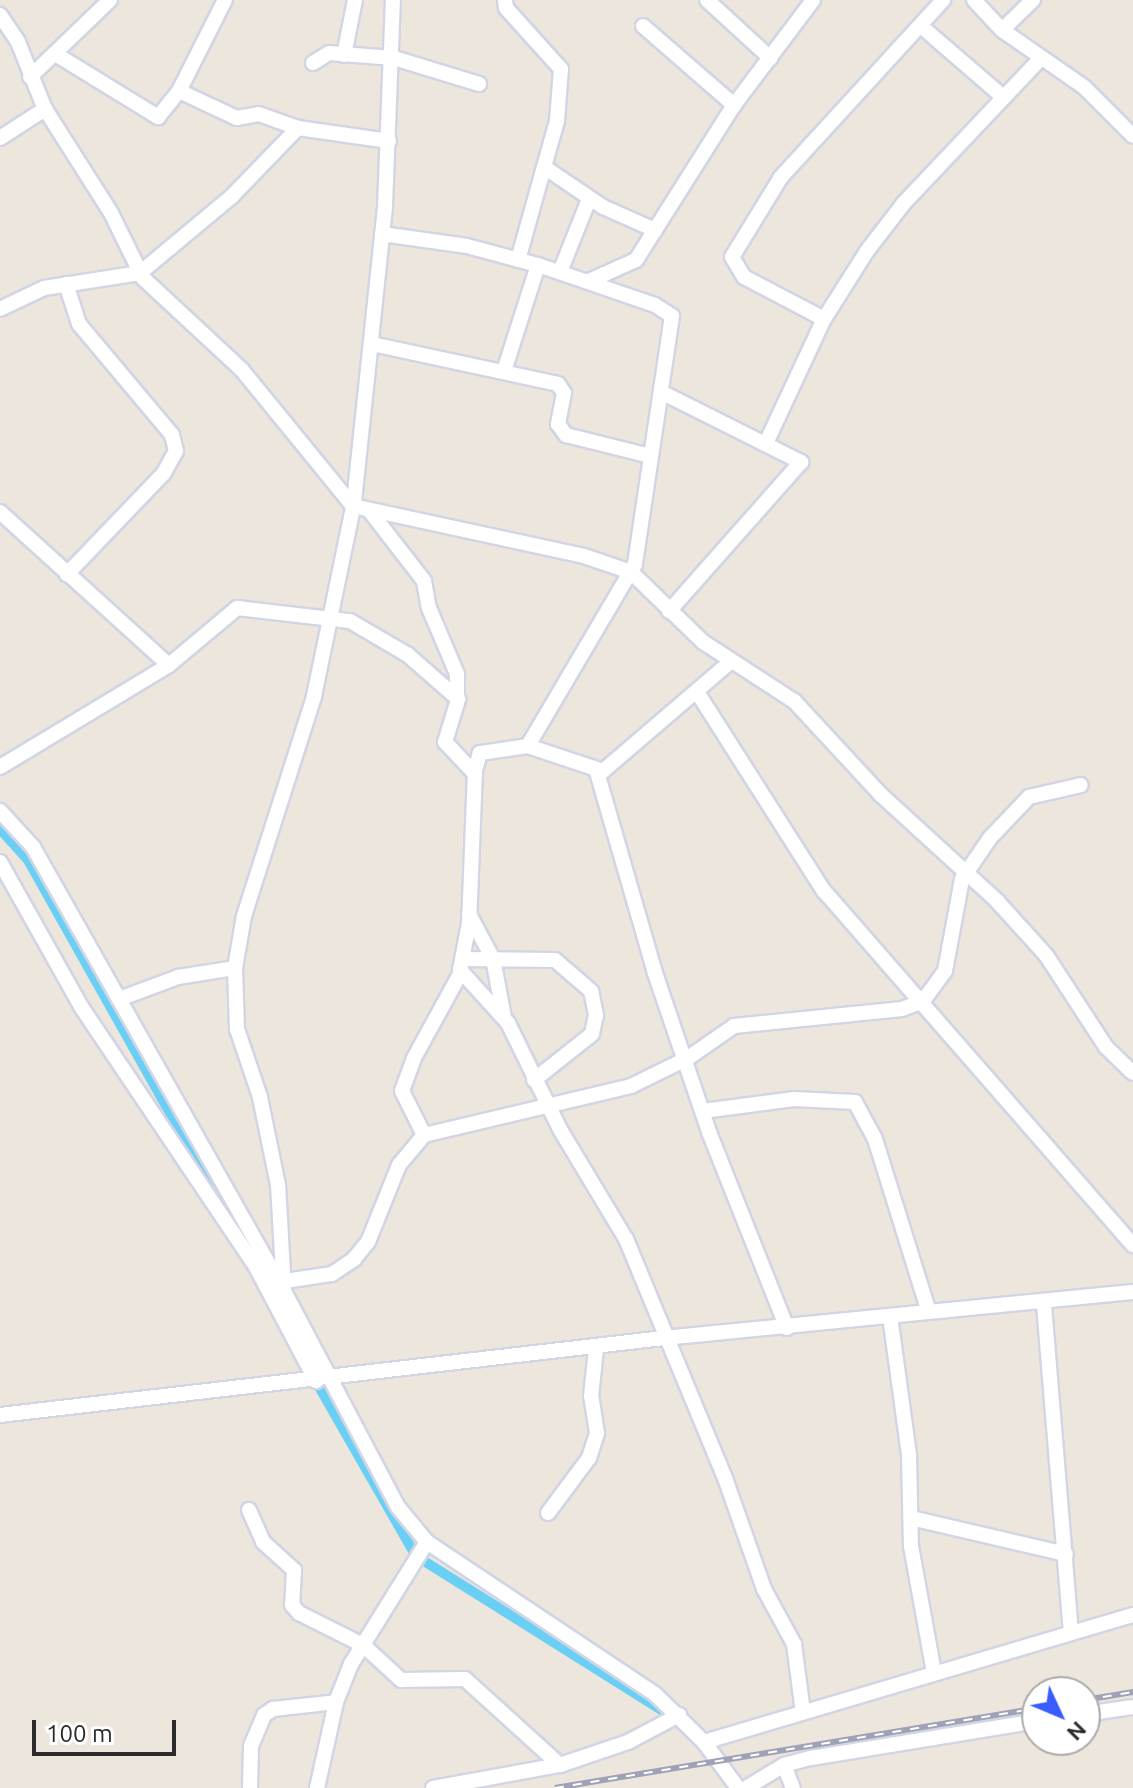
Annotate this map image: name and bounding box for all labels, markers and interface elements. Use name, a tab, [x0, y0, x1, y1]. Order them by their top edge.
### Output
north arrow	[1021, 1676, 1101, 1756]
scale bar	[36, 1704, 180, 1754]
text: N	[1062, 1717, 1092, 1746]
text: 100 m	[46, 1720, 113, 1747]

